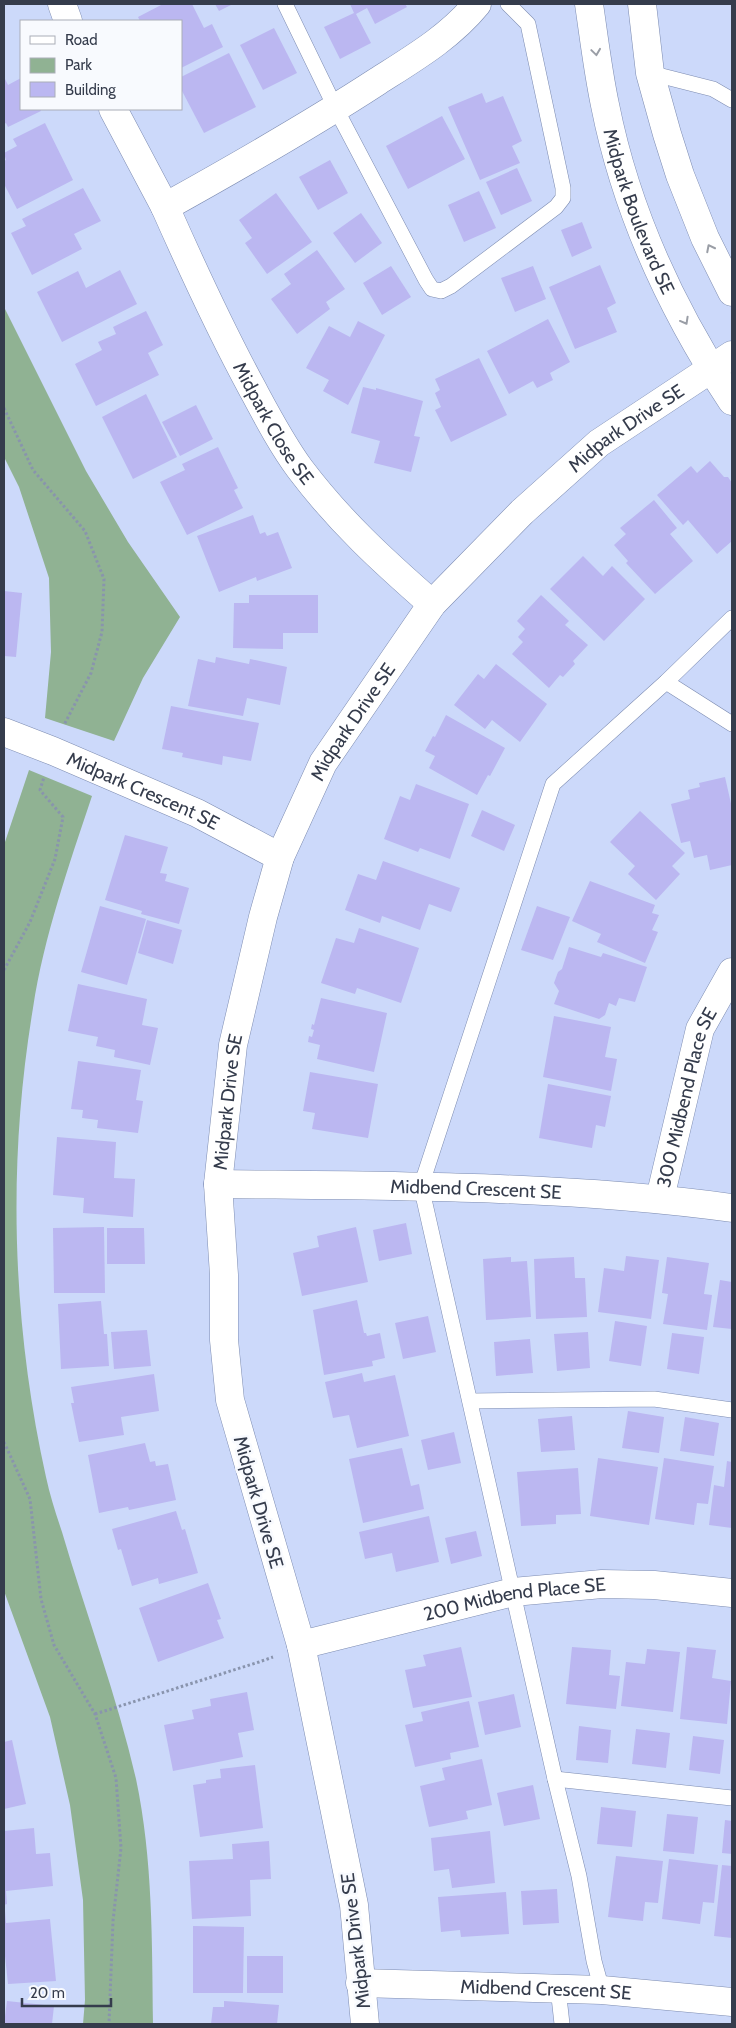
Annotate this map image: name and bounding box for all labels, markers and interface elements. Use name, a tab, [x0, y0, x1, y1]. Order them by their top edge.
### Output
legend	[20, 20, 182, 110]
text: Road	[65, 31, 98, 49]
one-way arrow	[590, 48, 601, 56]
text: Park	[65, 56, 92, 74]
text: Building	[65, 81, 116, 99]
street label: Midpark Boulevard SE	[598, 126, 680, 298]
one-way arrow	[706, 244, 716, 253]
one-way arrow	[679, 316, 689, 325]
street label: Midpark Close SE	[228, 358, 319, 489]
street label: Midpark Drive SE	[564, 379, 688, 477]
street label: Midpark Drive SE	[306, 659, 400, 784]
street label: Midpark Crescent SE	[63, 747, 223, 835]
street label: 300 Midbend Place SE	[652, 1004, 722, 1190]
street label: Midpark Drive SE	[209, 1032, 247, 1171]
street label: Midbend Crescent SE	[390, 1175, 562, 1204]
street label: Midpark Drive SE	[229, 1433, 288, 1571]
street label: 200 Midbend Place SE	[421, 1573, 607, 1626]
street label: Midpark Drive SE	[336, 1872, 375, 2010]
street label: Midbend Crescent SE	[460, 1975, 633, 2005]
scale bar	[22, 1976, 111, 2008]
text: 20 m	[30, 1984, 65, 2002]

